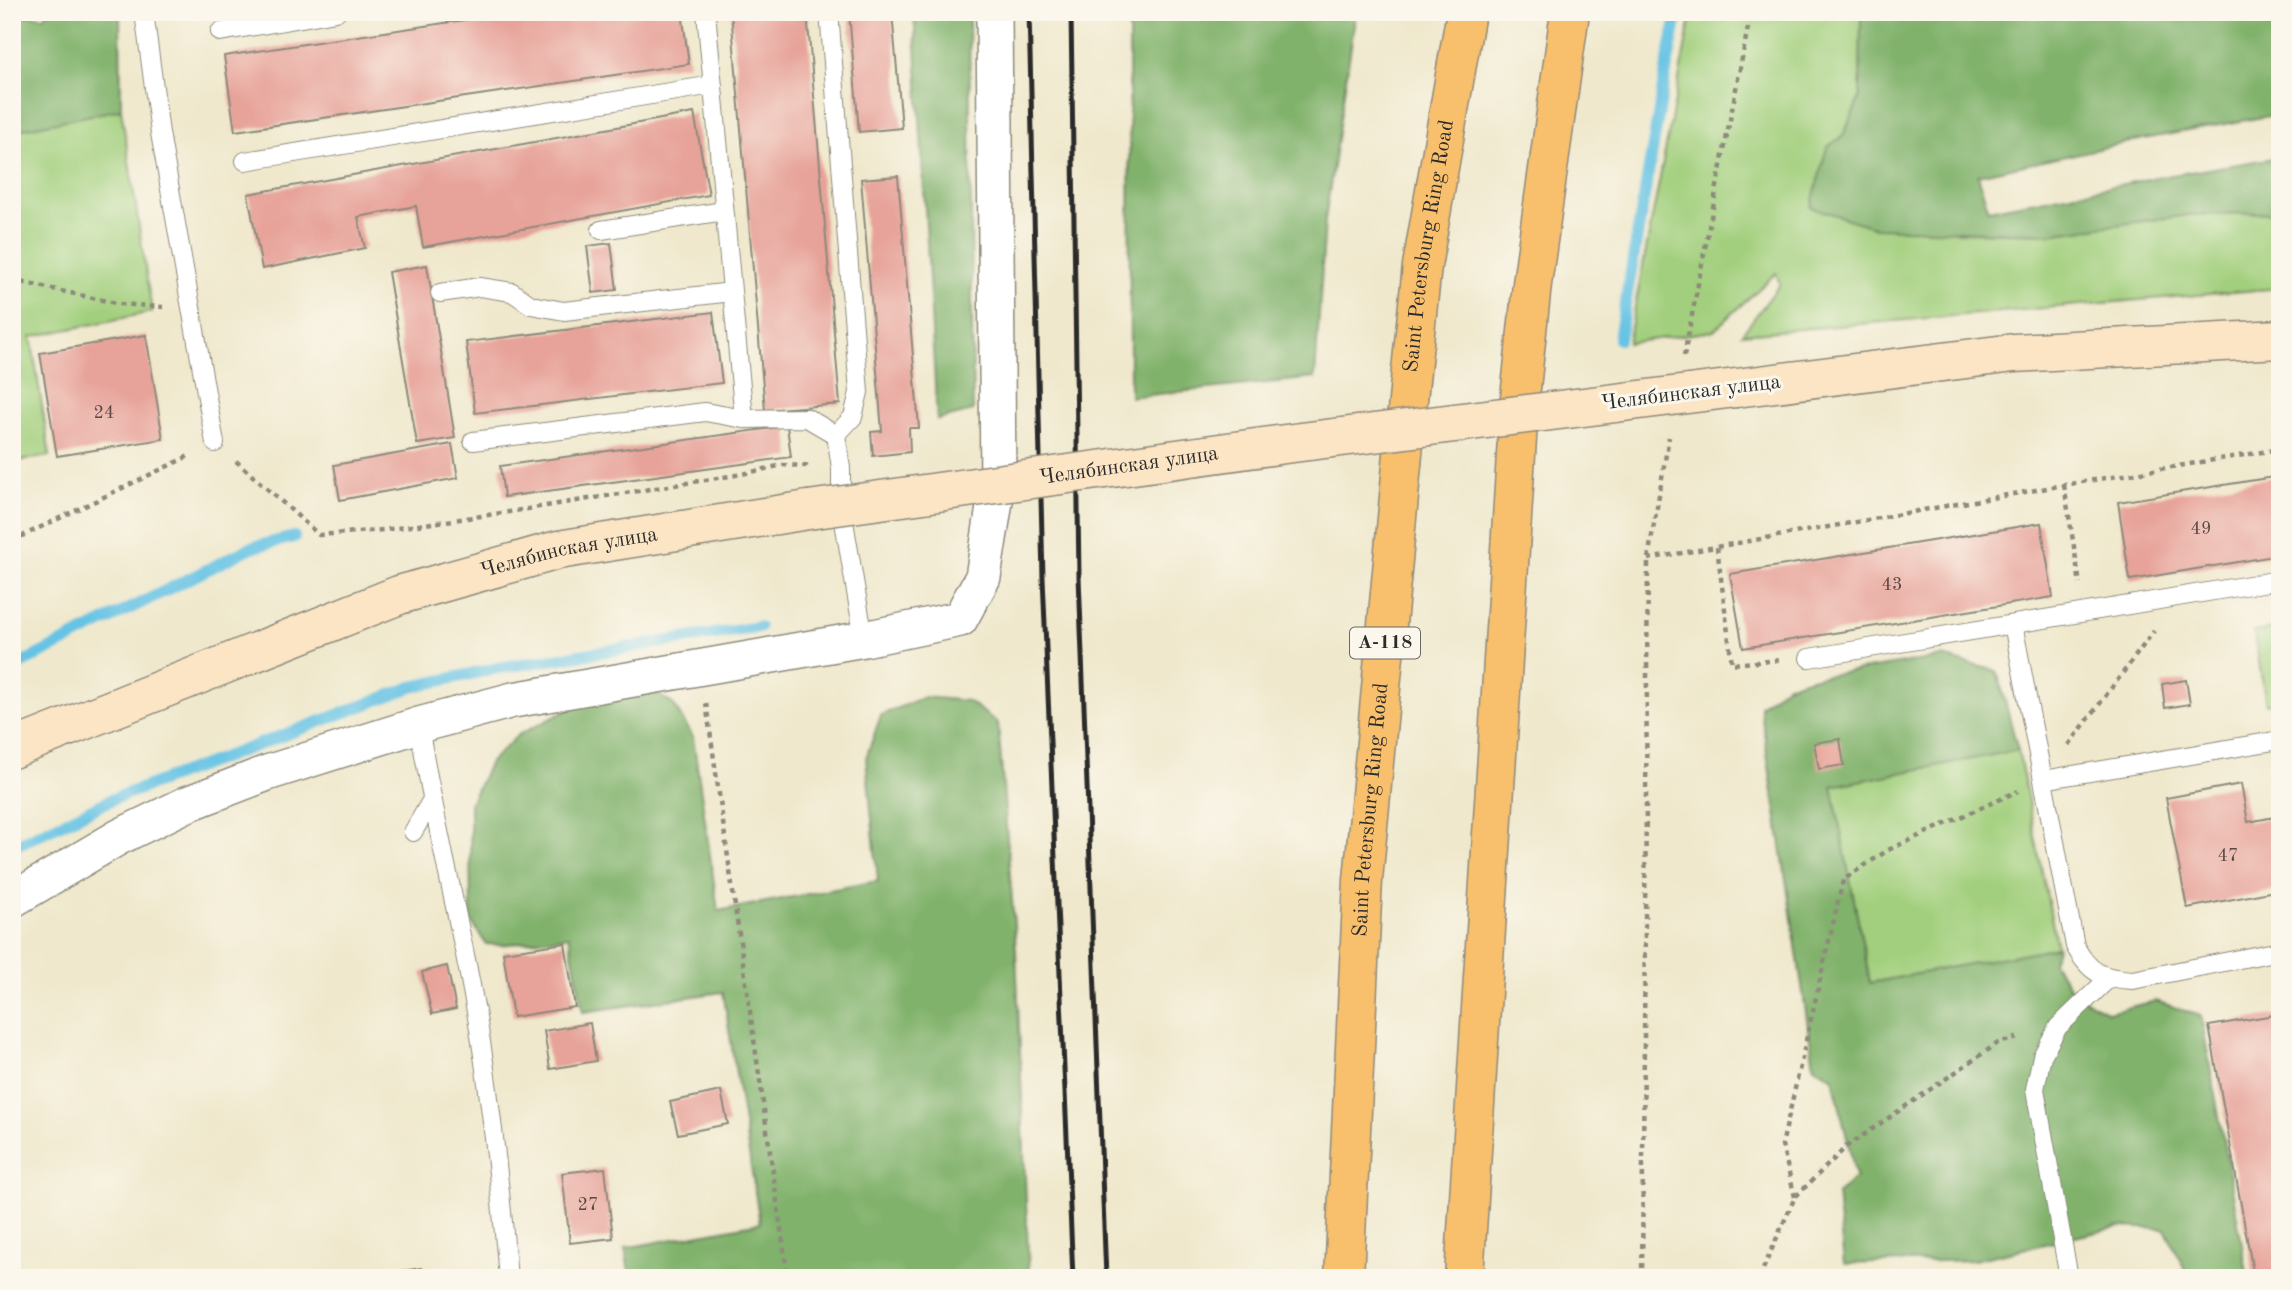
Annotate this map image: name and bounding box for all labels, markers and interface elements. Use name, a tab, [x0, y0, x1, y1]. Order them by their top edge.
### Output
street label: Saint Petersburg Ring Road	[1400, 118, 1458, 373]
street label: Челябинская улица	[1600, 372, 1782, 414]
house number: 24	[94, 404, 114, 422]
street label: Челябинская улица	[1038, 443, 1220, 488]
house number: 49	[2191, 520, 2211, 538]
street label: Челябинская улица	[478, 524, 659, 582]
house number: 43	[1882, 576, 1902, 594]
road number: А-118	[1350, 628, 1420, 658]
street label: Saint Petersburg Ring Road	[1350, 682, 1392, 938]
house number: 47	[2218, 847, 2238, 865]
house number: 27	[578, 1196, 598, 1214]

